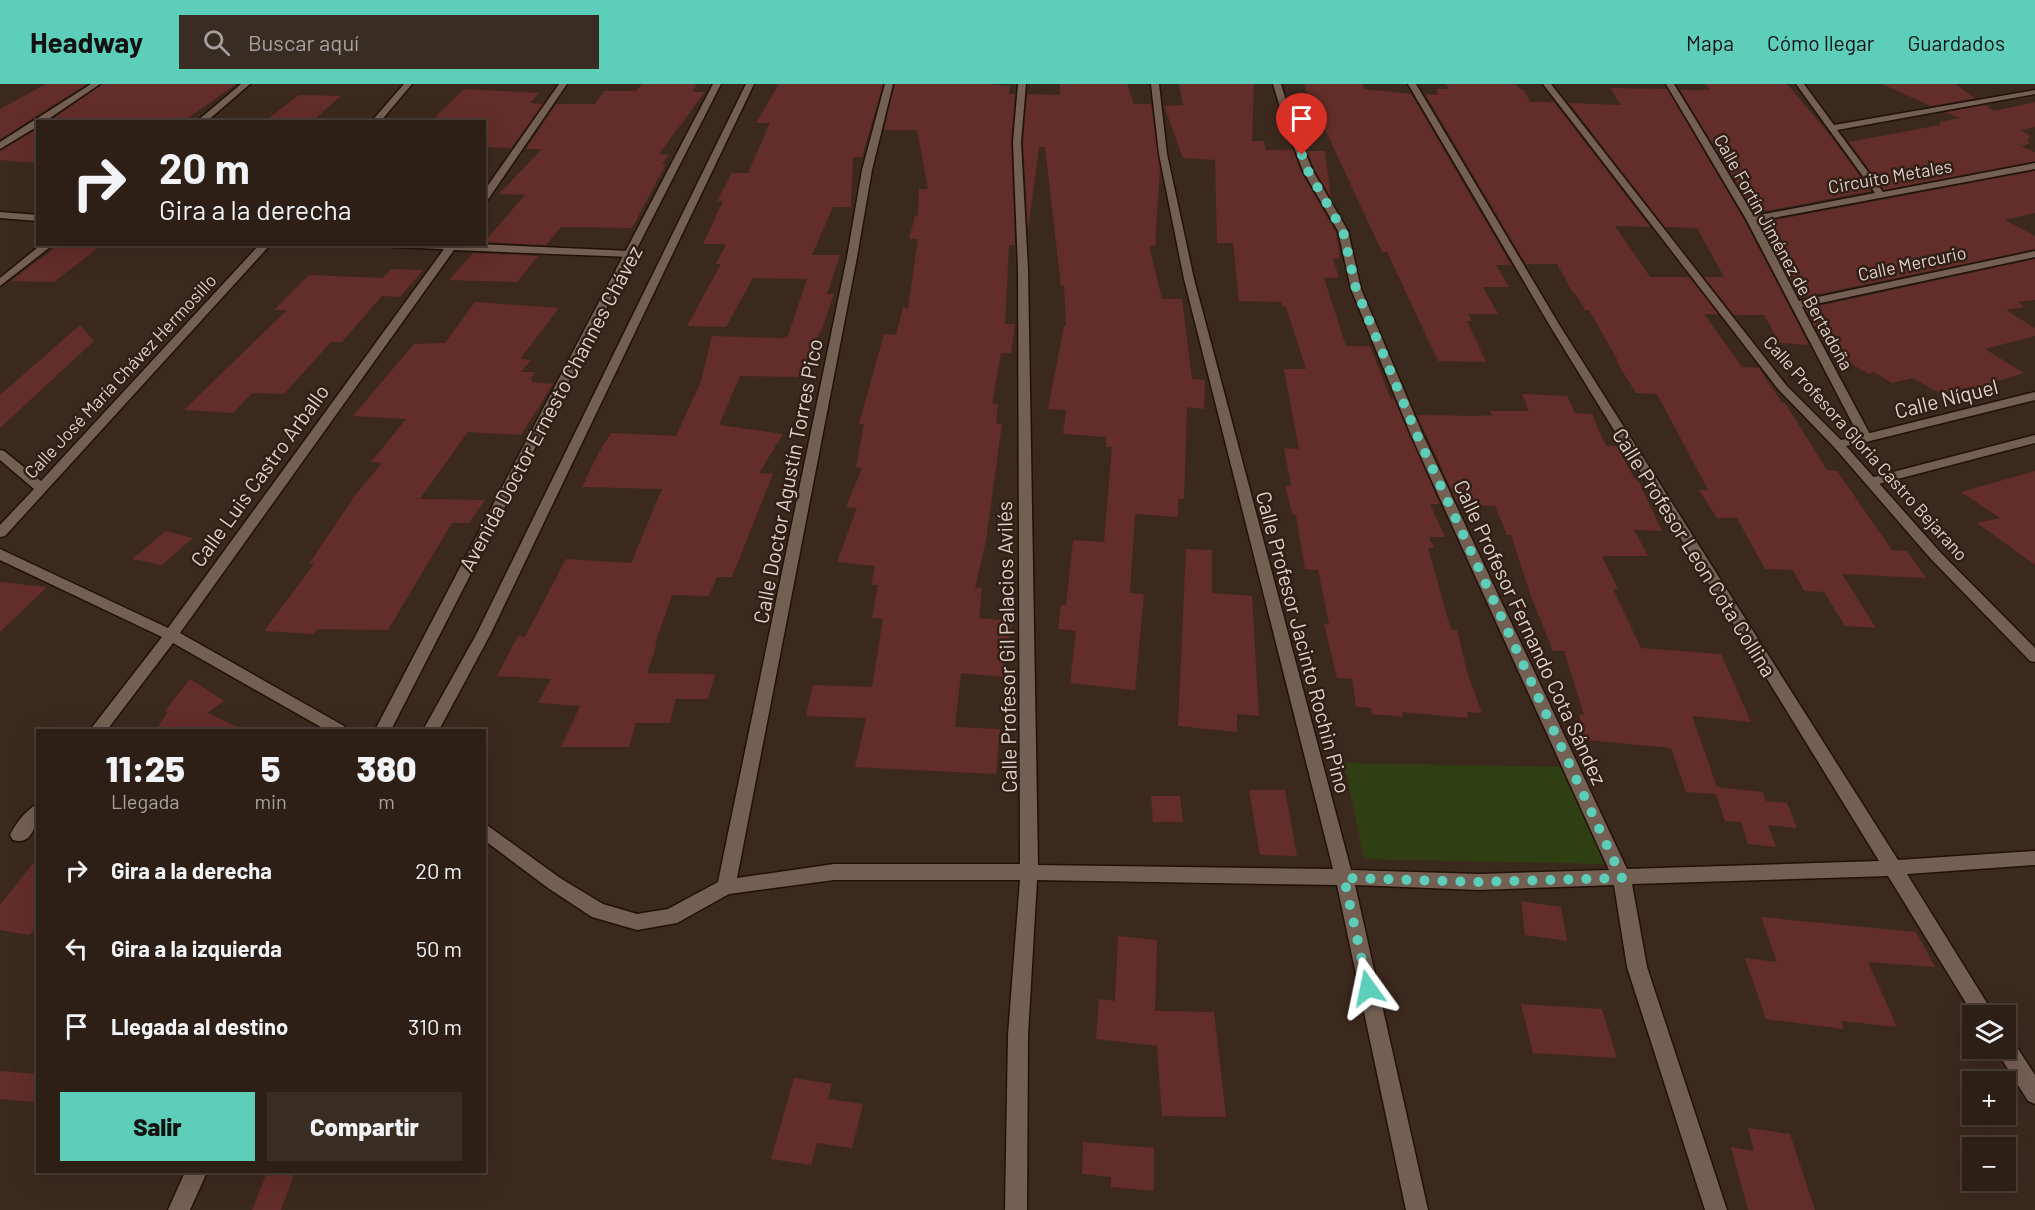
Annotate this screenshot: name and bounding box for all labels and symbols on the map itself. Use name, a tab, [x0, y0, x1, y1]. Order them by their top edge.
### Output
pin	[1276, 93, 1327, 155]
street label: Calle Fortín Jiménez de Bertadoña	[1710, 130, 1858, 374]
street label: Circuito Metales	[1826, 154, 1954, 198]
street label: Avenida Doctor Ernesto Channes Chávez	[453, 241, 647, 575]
street label: Calle Mercurio	[1856, 241, 1968, 285]
street label: Calle José María Chávez Hermosillo	[19, 269, 221, 483]
street label: Calle Profesora Gloria Castro Bejarano	[1759, 331, 1973, 565]
street label: Calle Doctor Agustín Torres Pico	[747, 337, 827, 625]
street label: Calle Níquel	[1892, 373, 2000, 423]
street label: Calle Luis Castro Arballo	[184, 379, 334, 571]
street label: Calle Profesor Leon Cota Collina	[1608, 423, 1782, 681]
street label: Calle Profesor Fernando Cota Sández	[1449, 476, 1613, 788]
street label: Calle Profesor Jacinto Rochin Pino	[1252, 488, 1356, 796]
street label: Calle Profesor Gil Palacios Avilés	[991, 501, 1021, 793]
position arrow	[1336, 956, 1400, 1020]

